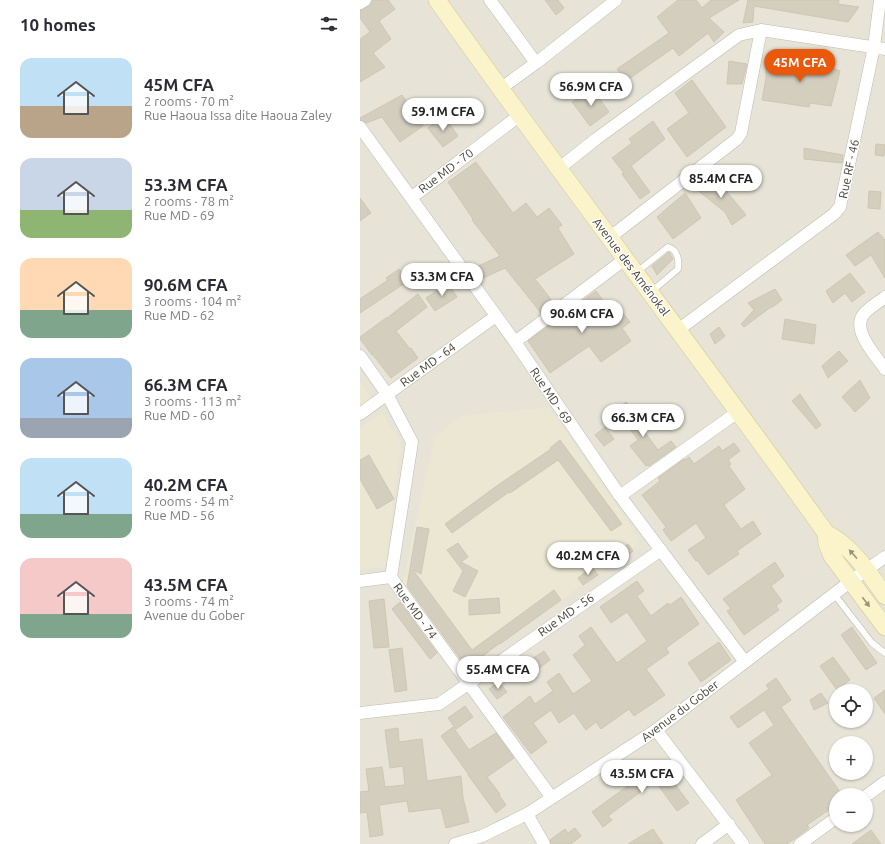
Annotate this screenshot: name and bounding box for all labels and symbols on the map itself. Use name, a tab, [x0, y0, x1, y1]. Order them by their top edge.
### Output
pin: 45M CFA	[763, 49, 837, 83]
pin: 56.9M CFA	[545, 73, 637, 107]
pin: 59.1M CFA	[397, 98, 489, 132]
street label: Rue RF - 46	[836, 138, 861, 200]
street label: Rue MD - 70	[416, 146, 476, 195]
pin: 85.4M CFA	[675, 165, 767, 199]
street label: Avenue des Aménokal	[590, 215, 672, 318]
pin: 53.3M CFA	[396, 263, 488, 297]
pin: 90.6M CFA	[536, 300, 628, 334]
street label: Rue MD - 64	[398, 340, 458, 389]
street label: Rue MD - 69	[528, 365, 575, 426]
pin: 66.3M CFA	[597, 404, 689, 438]
pin: 40.2M CFA	[542, 542, 634, 576]
one-way arrow	[848, 549, 857, 560]
street label: Rue MD - 74	[391, 581, 440, 641]
street label: Rue MD - 56	[535, 590, 596, 639]
one-way arrow	[862, 596, 870, 607]
pin: 55.4M CFA	[452, 656, 544, 690]
street label: Avenue du Gober	[639, 677, 721, 744]
pin: 43.5M CFA	[596, 760, 688, 794]

